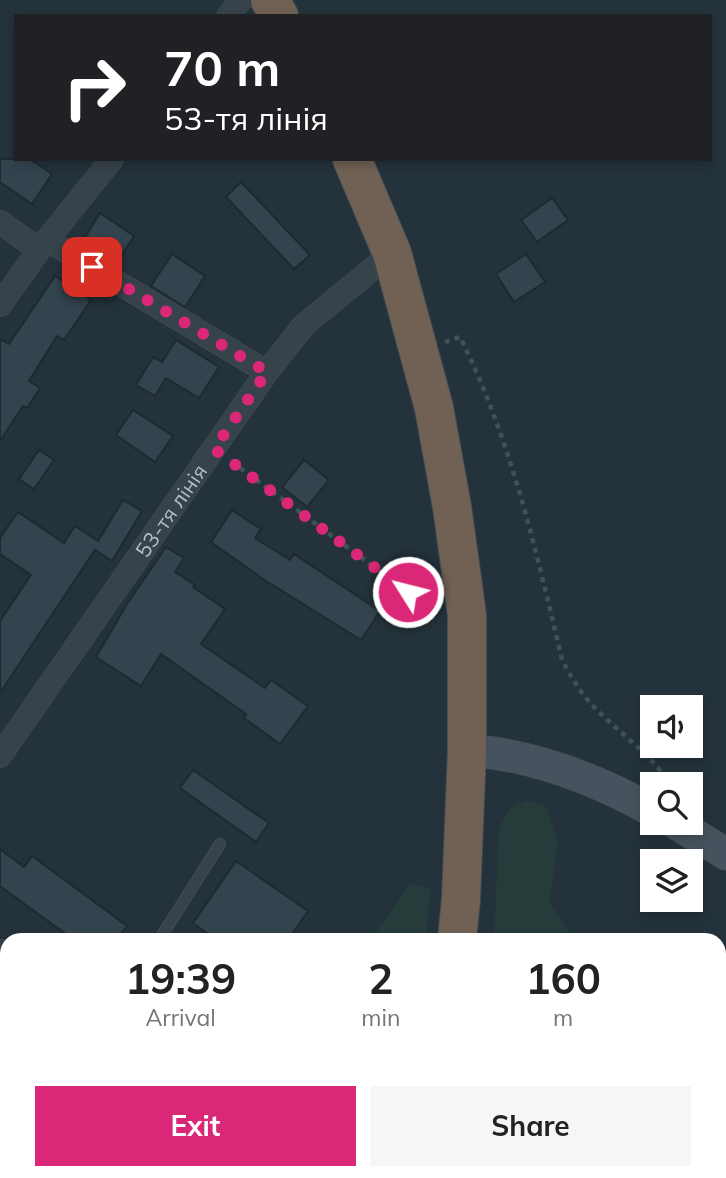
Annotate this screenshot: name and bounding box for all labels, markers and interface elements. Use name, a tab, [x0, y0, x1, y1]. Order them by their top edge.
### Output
text: 70 m	[164, 37, 280, 98]
icon: right	[49, 42, 140, 133]
text: 53-тя лінія	[164, 98, 328, 138]
pin	[62, 237, 122, 297]
icon: arrive	[73, 248, 111, 286]
street label: 53-тя лінія	[129, 459, 212, 562]
position arrow	[371, 555, 445, 629]
map controls	[640, 695, 703, 912]
button: sound	[640, 695, 703, 758]
button: search	[640, 772, 703, 835]
button: layers	[640, 849, 703, 912]
text: 19:39	[125, 952, 236, 1005]
text: 2	[368, 952, 393, 1005]
text: 160	[525, 952, 601, 1005]
text: Arrival	[145, 1003, 216, 1032]
text: min	[361, 1003, 400, 1032]
text: m	[553, 1003, 573, 1032]
button: Exit	[35, 1086, 356, 1166]
button: Share	[370, 1086, 691, 1166]

